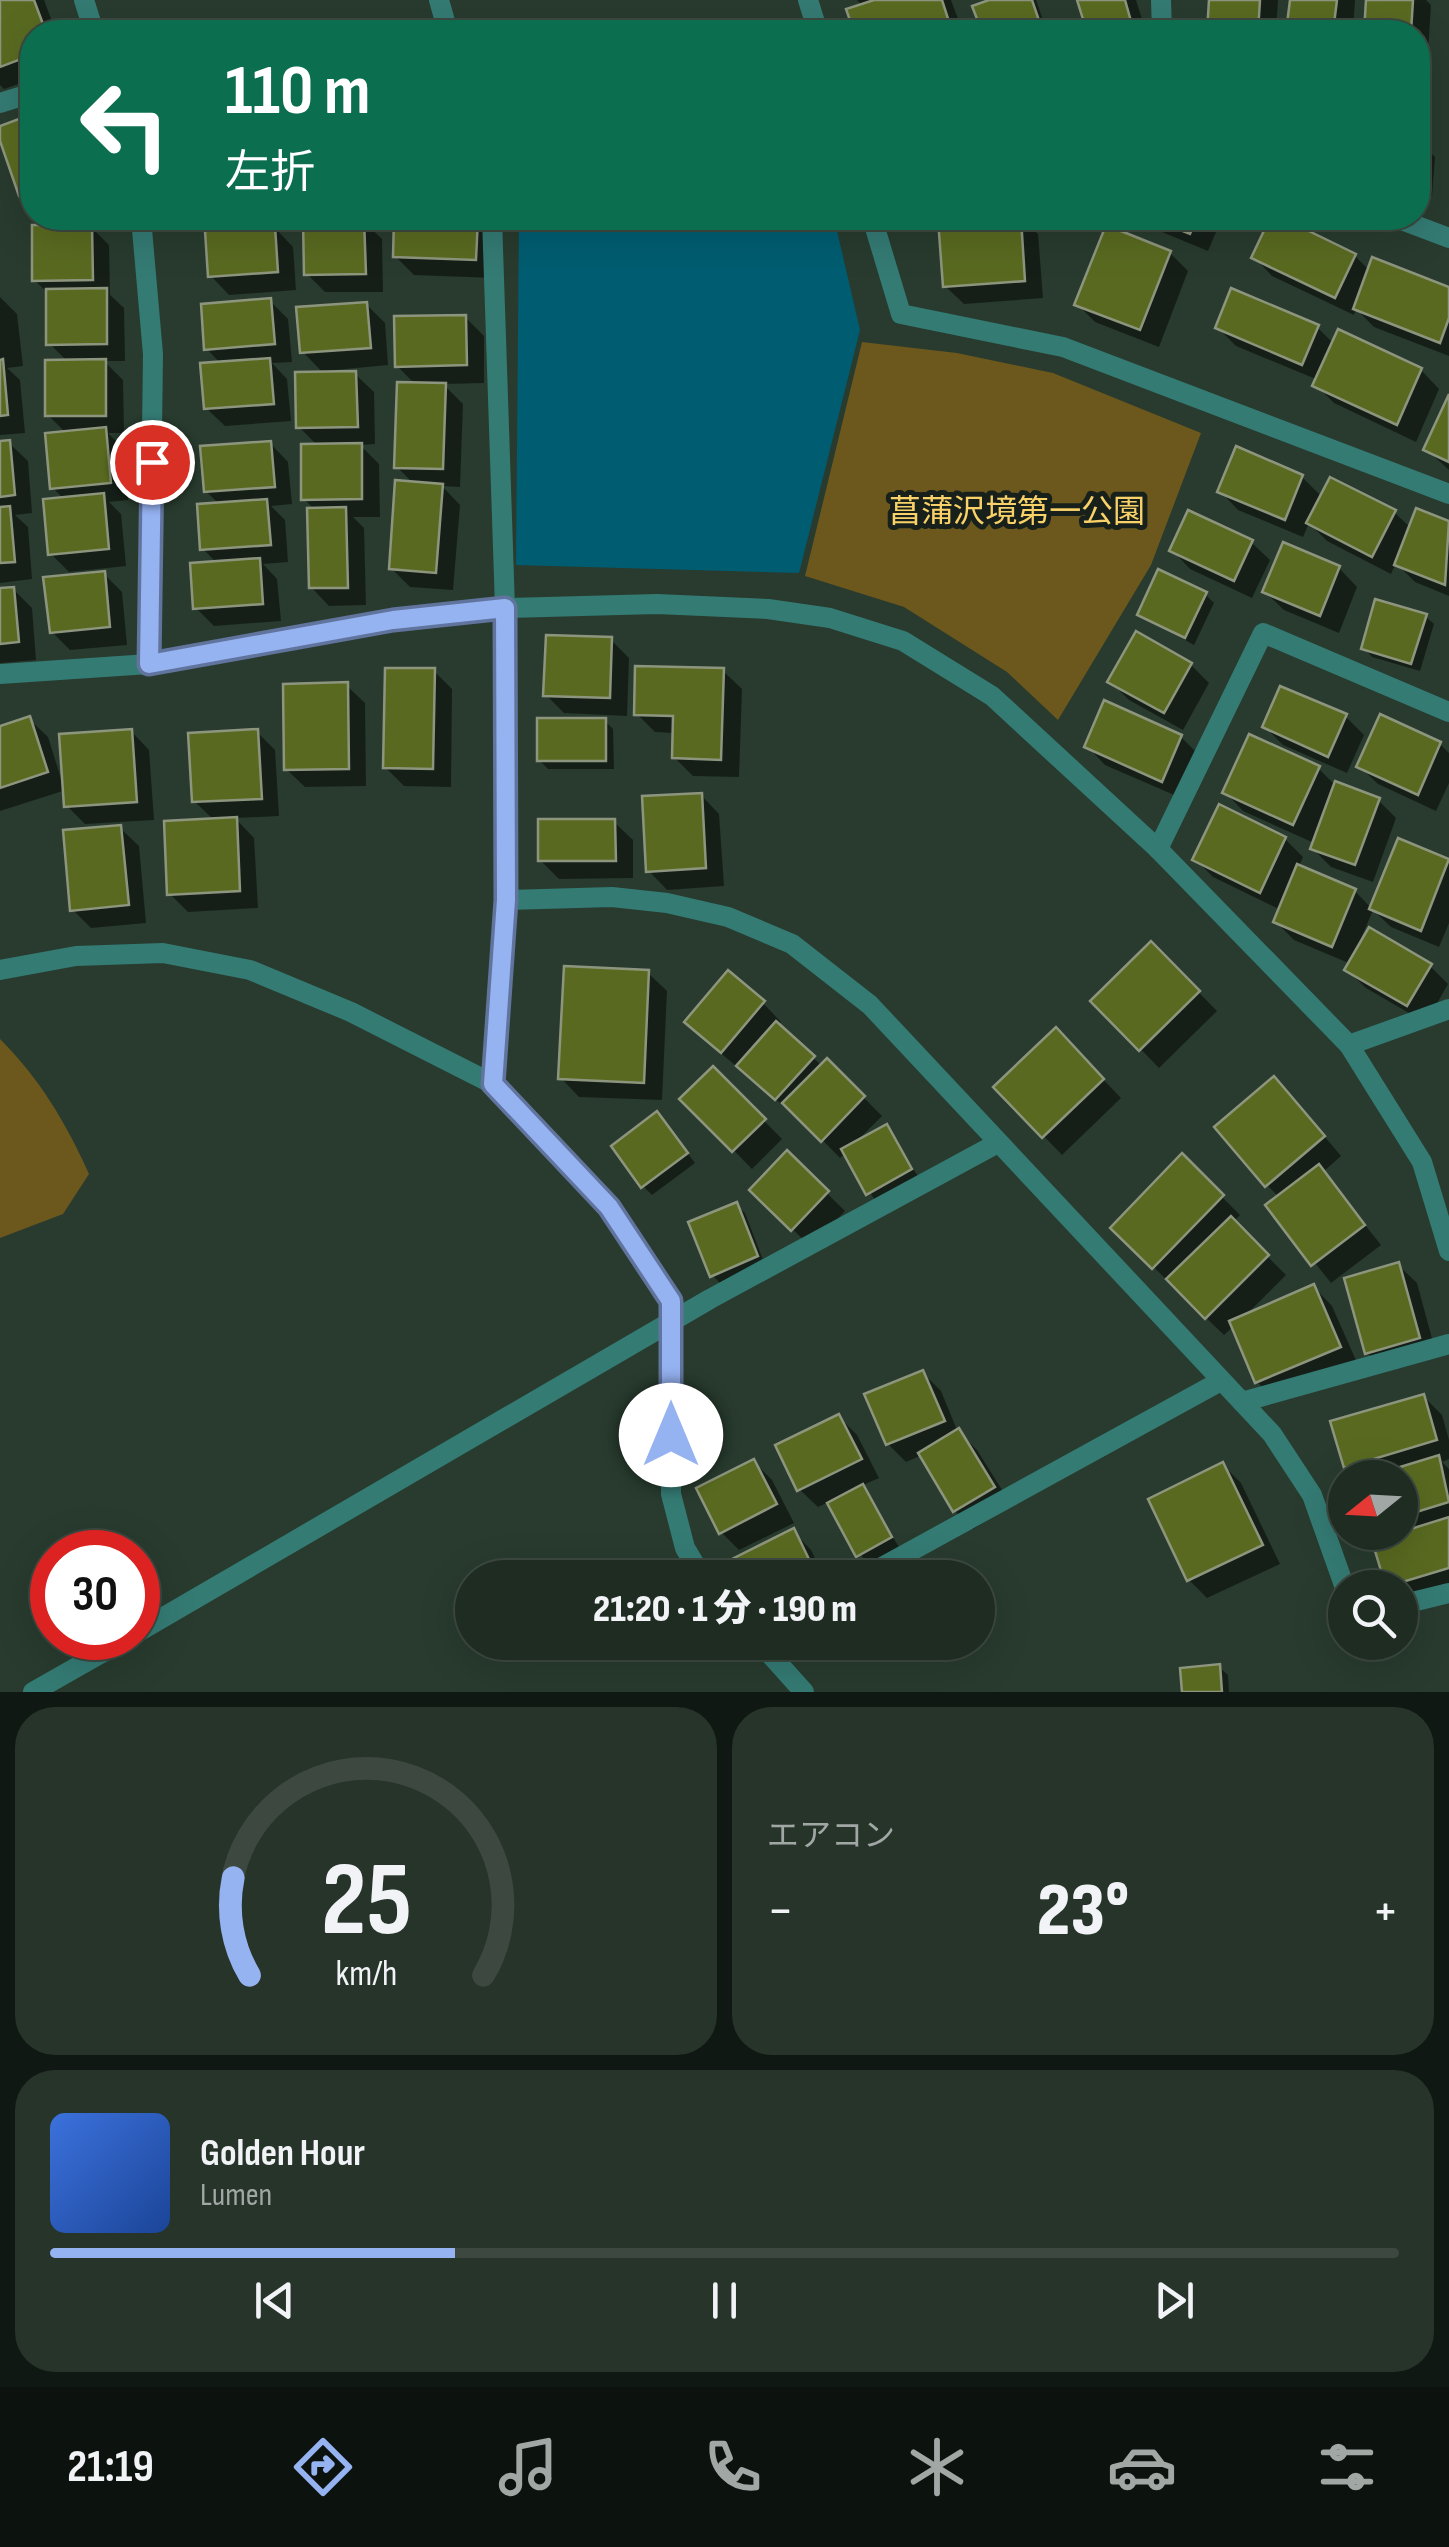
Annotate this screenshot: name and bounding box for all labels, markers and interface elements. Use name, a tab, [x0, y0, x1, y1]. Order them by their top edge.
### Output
text: 110 m	[225, 50, 371, 134]
icon: left	[60, 60, 190, 190]
text: 左折	[225, 146, 315, 201]
pin	[110, 420, 195, 505]
icon: arrive	[125, 435, 180, 490]
park label: 菖蒲沢境第一公園	[889, 493, 1145, 532]
position arrow	[619, 1383, 723, 1487]
north arrow	[1328, 1460, 1418, 1550]
map controls	[1328, 1460, 1418, 1660]
speed limit sign: 30	[30, 1530, 160, 1660]
button: search	[1328, 1570, 1418, 1660]
text: 21:20 · 1 分 · 190 m	[593, 1587, 857, 1632]
text: エアコン	[767, 1817, 895, 1856]
text: 25	[320, 1839, 412, 1964]
text: 23°	[1037, 1866, 1129, 1957]
text: −	[767, 1878, 794, 1945]
text: +	[1372, 1878, 1399, 1945]
text: km/h	[335, 1953, 397, 1996]
text: Golden Hour	[200, 2131, 365, 2176]
text: Lumen	[200, 2176, 272, 2215]
icon: previous	[247, 2273, 302, 2328]
icon: pause	[697, 2273, 752, 2328]
icon: next	[1147, 2273, 1202, 2328]
icon: directions	[288, 2432, 358, 2502]
icon: music	[493, 2432, 563, 2502]
icon: phone	[698, 2432, 768, 2502]
icon: climate	[902, 2432, 972, 2502]
icon: car	[1107, 2432, 1177, 2502]
icon: filters	[1312, 2432, 1382, 2502]
text: 21:19	[67, 2440, 154, 2495]

